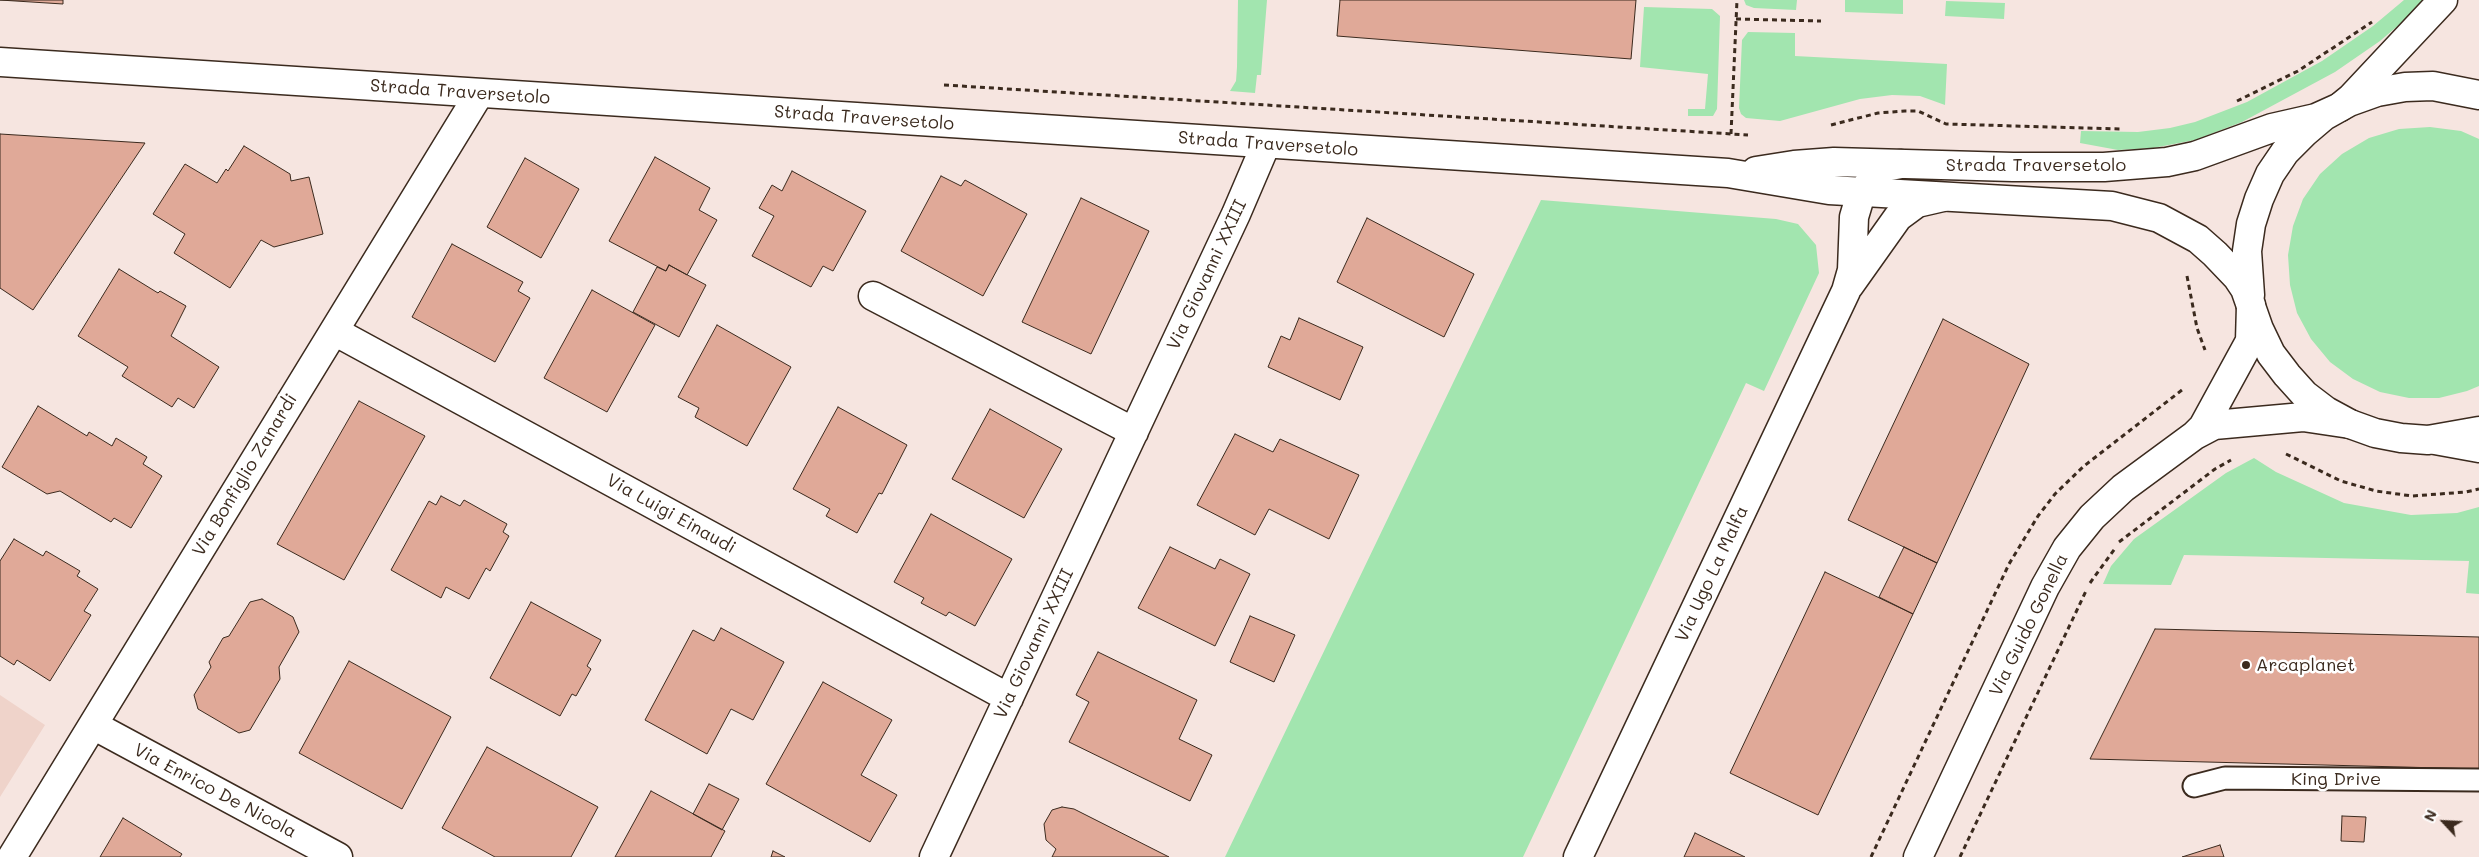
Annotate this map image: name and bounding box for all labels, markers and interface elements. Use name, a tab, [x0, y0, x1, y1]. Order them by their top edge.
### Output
street label: Strada Traversetolo	[369, 75, 551, 109]
street label: Strada Traversetolo	[773, 101, 955, 135]
street label: Strada Traversetolo	[1177, 127, 1359, 161]
street label: Strada Traversetolo	[1946, 154, 2126, 176]
street label: Via Giovanni XXIII	[1163, 197, 1251, 353]
street label: Via Bonfiglio Zanardi	[188, 390, 302, 560]
street label: Via Luigi Einaudi	[603, 470, 739, 558]
street label: Via Ugo La Malfa	[1671, 503, 1753, 645]
street label: Via Guido Gonella	[1985, 550, 2073, 700]
street label: Via Giovanni XXIII	[990, 566, 1078, 722]
place label: Arcaplanet	[2256, 654, 2355, 676]
marker: Arcaplanet	[2240, 659, 2252, 671]
street label: Via Enrico De Nicola	[130, 739, 300, 843]
street label: King Drive	[2291, 768, 2381, 790]
north arrow	[2419, 797, 2469, 847]
text: N	[2419, 807, 2441, 824]

